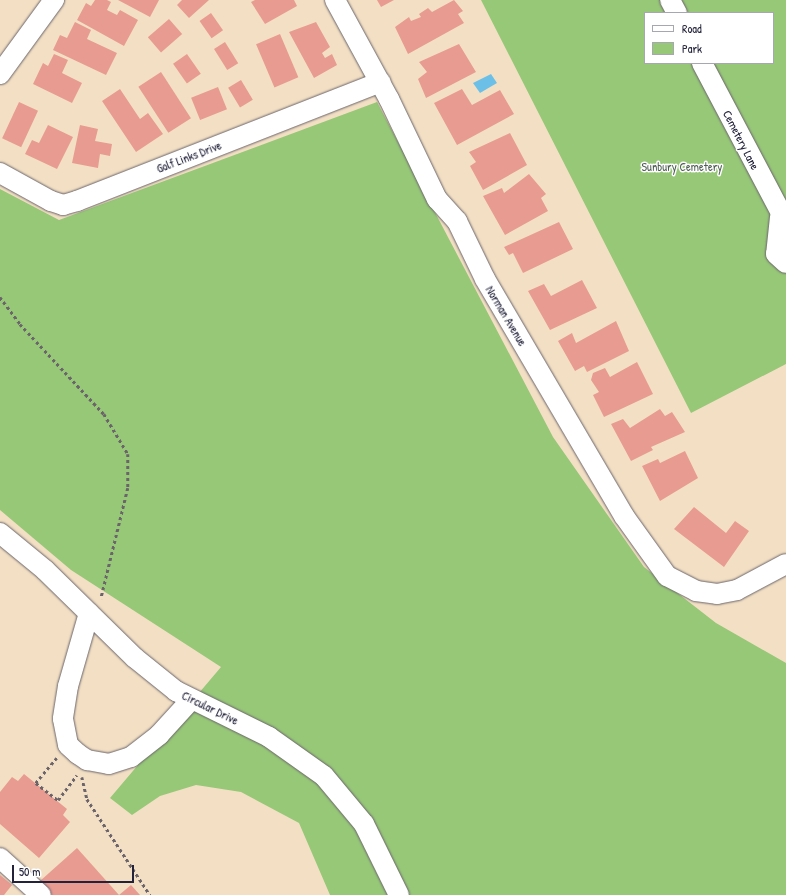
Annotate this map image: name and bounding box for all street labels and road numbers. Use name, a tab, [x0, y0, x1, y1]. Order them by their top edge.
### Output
street label: Cemetery Lane	[720, 108, 762, 172]
street label: Golf Links Drive	[155, 138, 223, 176]
street label: Norman Avenue	[482, 283, 530, 349]
street label: Circular Drive	[179, 688, 241, 728]

